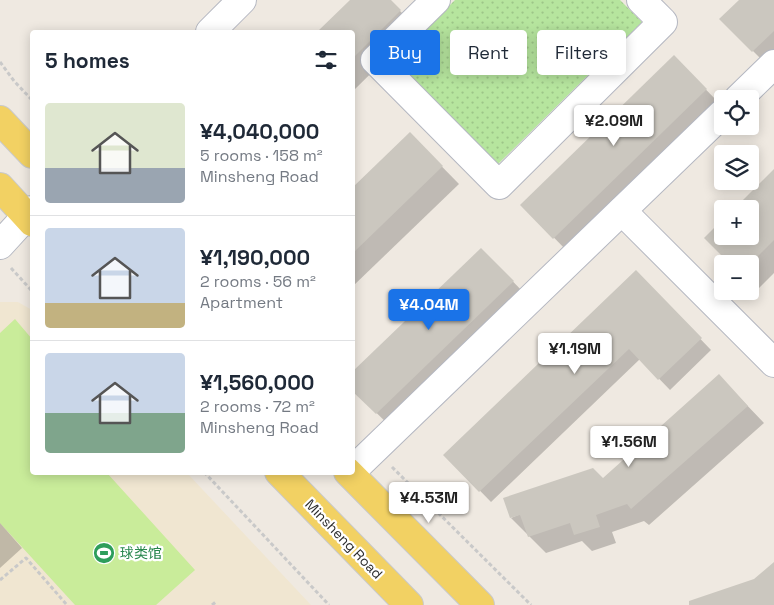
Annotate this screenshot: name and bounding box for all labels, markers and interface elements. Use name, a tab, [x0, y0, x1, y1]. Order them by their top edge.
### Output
chip: Buy	[370, 30, 440, 75]
chip: Rent	[450, 30, 527, 75]
chip: Filters	[537, 30, 626, 75]
icon: filters	[312, 46, 340, 74]
text: 5 homes	[45, 47, 130, 74]
map controls	[714, 90, 759, 300]
button: locate	[714, 90, 759, 135]
pin: ¥2.09M	[573, 104, 655, 147]
text: ¥2.09M	[585, 110, 643, 131]
text: ¥4,040,000	[200, 118, 319, 145]
icon: home	[85, 123, 145, 183]
text: 5 rooms · 158 m²	[200, 145, 323, 166]
button: layers	[714, 145, 759, 190]
text: Minsheng Road	[200, 166, 319, 187]
button: +	[714, 200, 759, 245]
text: ¥1,190,000	[200, 244, 310, 271]
icon: home	[85, 248, 145, 308]
button: −	[714, 255, 759, 300]
text: 2 rooms · 56 m²	[200, 271, 316, 292]
pin: ¥4.04M	[388, 288, 470, 331]
text: Apartment	[200, 292, 283, 313]
text: ¥4.04M	[399, 294, 459, 315]
pin: ¥1.19M	[534, 332, 616, 375]
text: ¥1.19M	[549, 338, 601, 359]
text: ¥1,560,000	[200, 369, 314, 396]
icon: home	[85, 373, 145, 433]
text: 2 rooms · 72 m²	[200, 396, 315, 417]
text: Minsheng Road	[200, 417, 319, 438]
pin: ¥1.56M	[588, 426, 670, 468]
text: ¥1.56M	[601, 431, 657, 452]
pin: ¥4.53M	[388, 482, 470, 524]
text: ¥4.53M	[400, 487, 458, 508]
street label: Minsheng Road	[301, 495, 387, 583]
sports icon: 球类馆	[92, 541, 116, 565]
place label: 球类馆	[120, 544, 162, 562]

